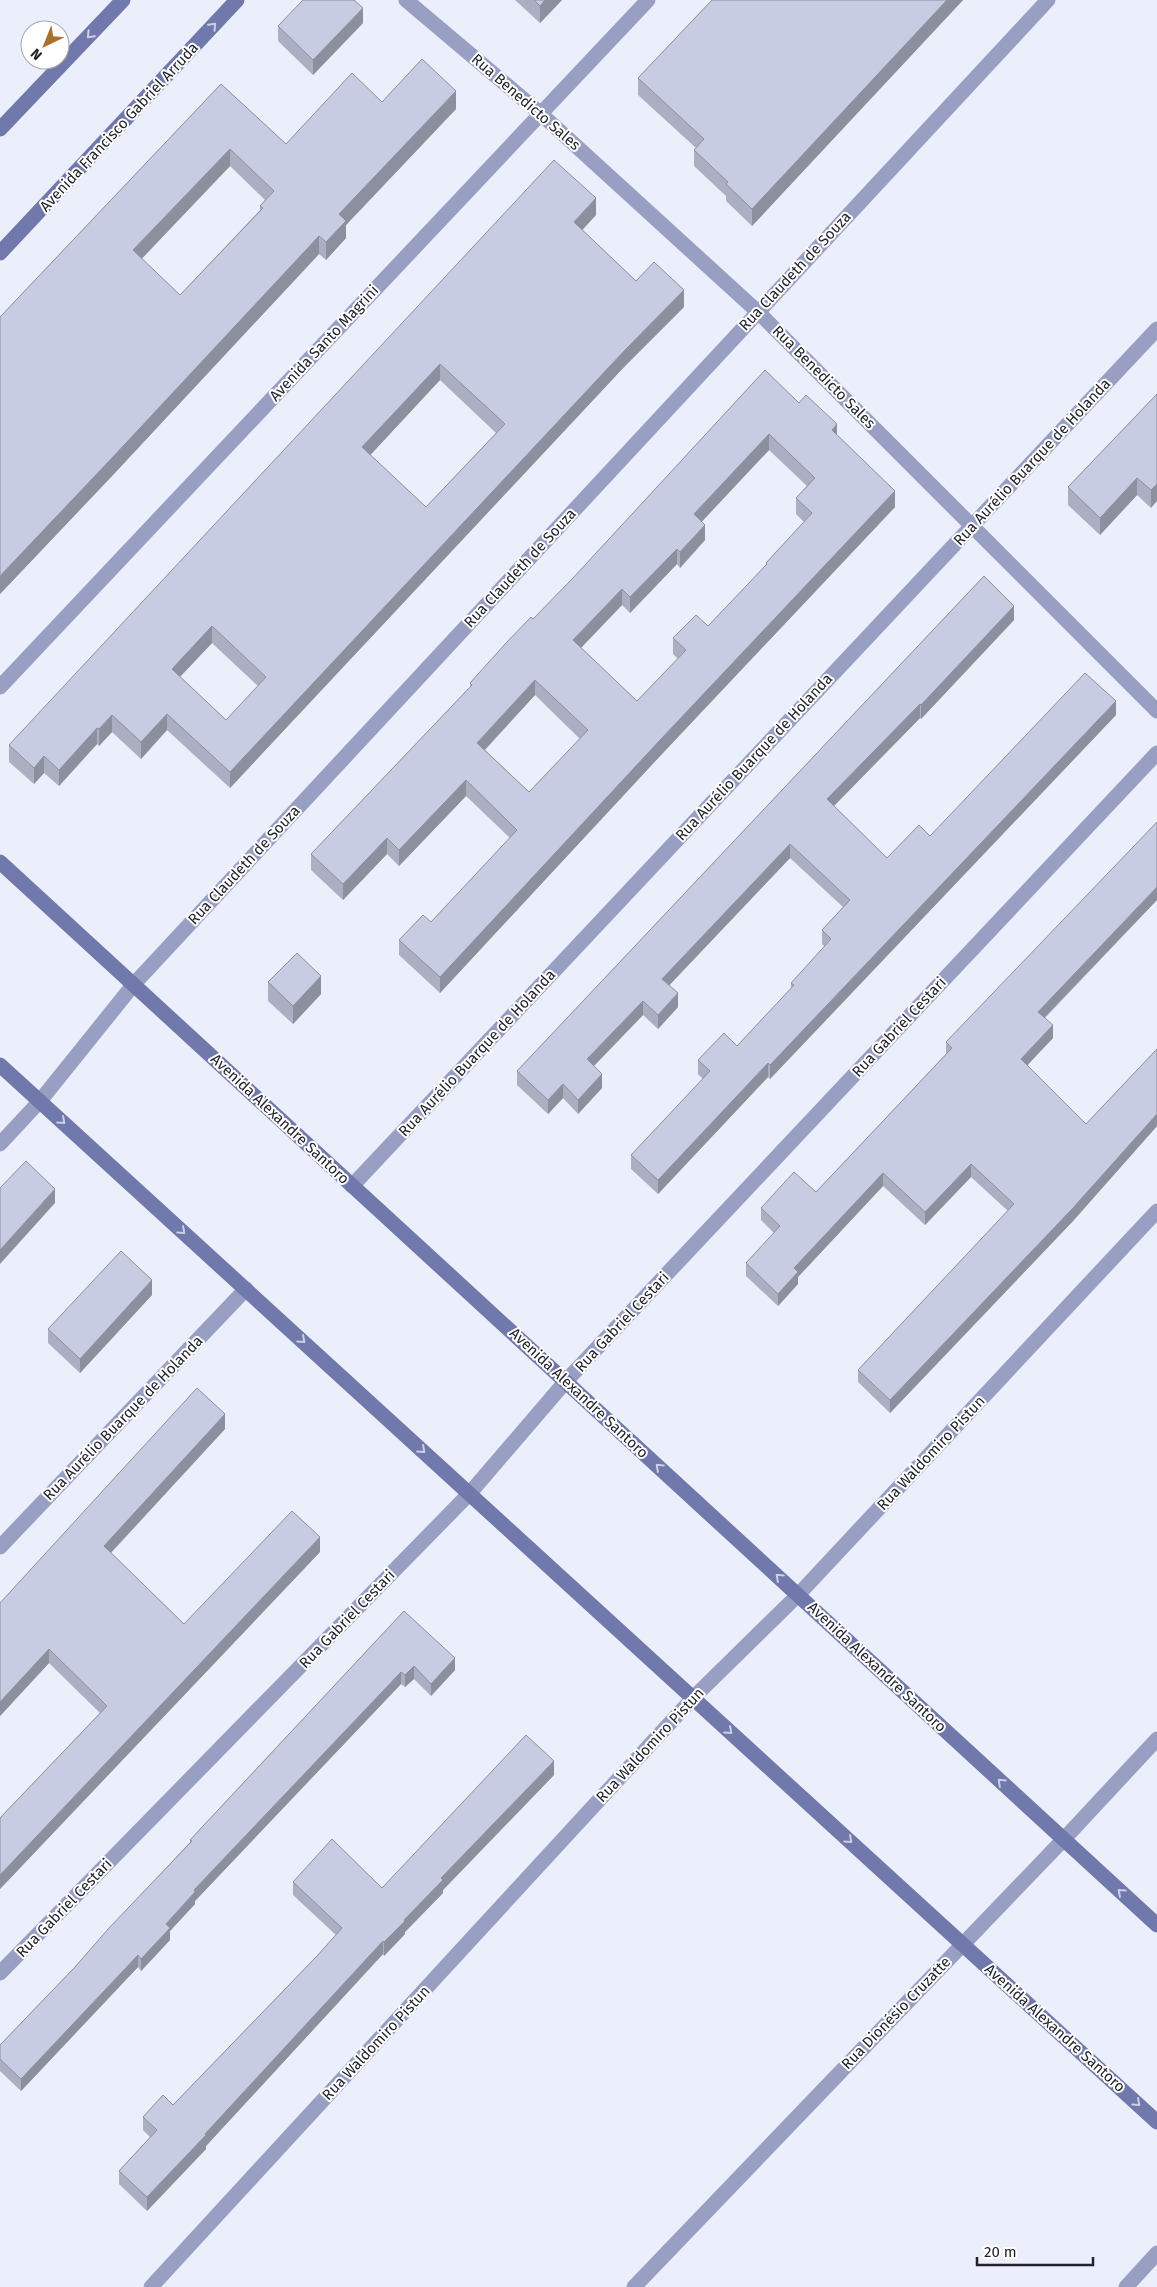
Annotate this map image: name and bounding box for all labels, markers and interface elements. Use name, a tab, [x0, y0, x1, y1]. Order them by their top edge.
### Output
north arrow	[20, 20, 70, 70]
one-way arrow	[207, 23, 216, 32]
one-way arrow	[87, 30, 96, 39]
street label: Avenida Francisco Gabriel Arruda	[36, 39, 202, 215]
text: N	[27, 45, 46, 64]
street label: Rua Benedicto Sales	[468, 50, 584, 154]
street label: Rua Claudeth de Souza	[735, 208, 855, 334]
street label: Avenida Santo Magrini	[266, 281, 382, 405]
street label: Rua Benedicto Sales	[769, 322, 879, 432]
street label: Rua Aurélio Buarque de Holanda	[950, 375, 1114, 549]
street label: Rua Claudeth de Souza	[460, 505, 580, 631]
street label: Rua Aurélio Buarque de Holanda	[672, 670, 836, 844]
street label: Rua Claudeth de Souza	[184, 802, 304, 928]
street label: Rua Aurélio Buarque de Holanda	[395, 966, 559, 1140]
street label: Rua Gabriel Cestari	[848, 973, 950, 1081]
street label: Avenida Alexandre Santoro	[207, 1050, 353, 1188]
one-way arrow	[56, 1115, 65, 1124]
one-way arrow	[176, 1225, 185, 1234]
street label: Rua Gabriel Cestari	[571, 1268, 673, 1376]
street label: Avenida Alexandre Santoro	[506, 1324, 652, 1462]
street label: Rua Aurélio Buarque de Holanda	[39, 1332, 207, 1504]
one-way arrow	[296, 1334, 305, 1343]
street label: Rua Waldomiro Pistun	[873, 1392, 989, 1514]
one-way arrow	[416, 1444, 425, 1453]
one-way arrow	[656, 1464, 665, 1473]
street label: Rua Gabriel Cestari	[295, 1566, 399, 1672]
one-way arrow	[775, 1574, 784, 1583]
street label: Avenida Alexandre Santoro	[804, 1598, 950, 1736]
street label: Rua Waldomiro Pistun	[592, 1684, 708, 1806]
one-way arrow	[723, 1725, 732, 1734]
one-way arrow	[998, 1779, 1007, 1788]
one-way arrow	[843, 1834, 852, 1843]
street label: Rua Gabriel Cestari	[12, 1855, 116, 1961]
one-way arrow	[1118, 1889, 1127, 1898]
street label: Rua Dionésio Cruzatte	[838, 1953, 954, 2073]
street label: Avenida Alexandre Santoro	[981, 1960, 1129, 2096]
street label: Rua Waldomiro Pistun	[318, 1982, 434, 2104]
one-way arrow	[1131, 2097, 1140, 2106]
scale bar	[977, 2234, 1093, 2266]
text: 20 m	[984, 2243, 1017, 2261]

